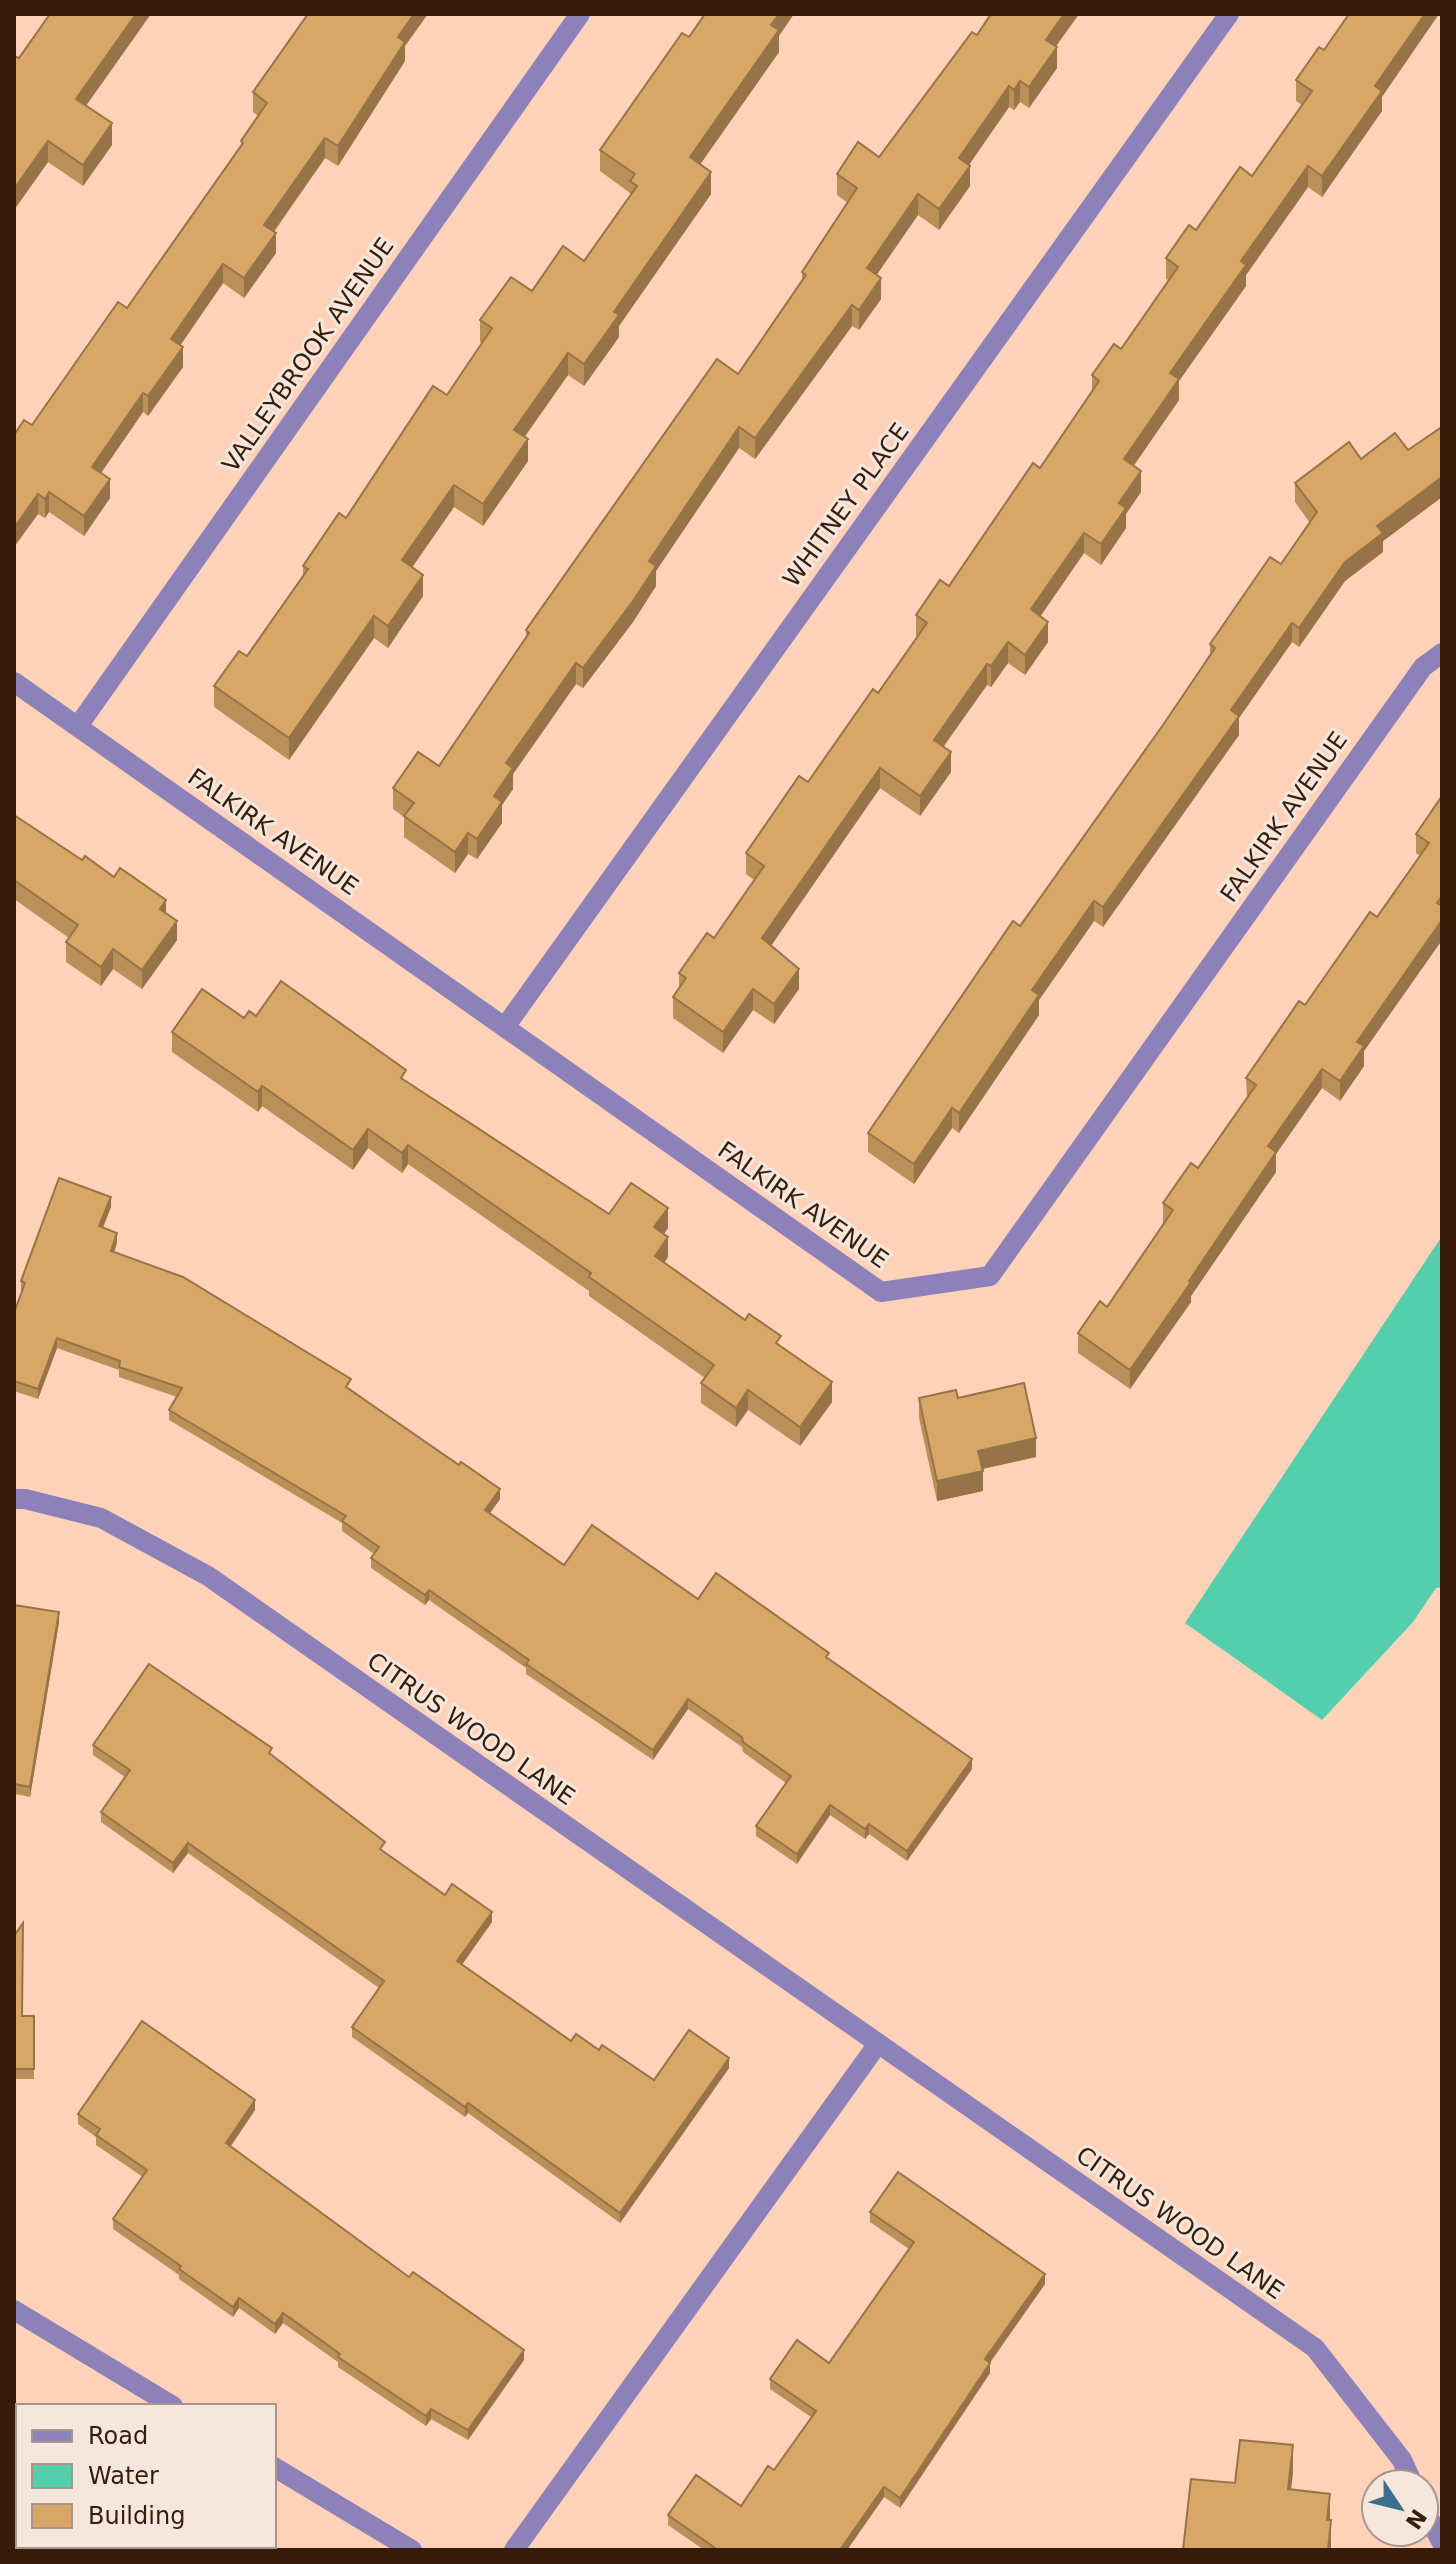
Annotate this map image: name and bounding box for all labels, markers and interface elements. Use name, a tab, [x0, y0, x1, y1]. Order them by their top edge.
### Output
street label: VALLEYBROOK AVENUE	[216, 233, 400, 477]
street label: WHITNEY PLACE	[777, 418, 915, 592]
street label: FALKIRK AVENUE	[1215, 726, 1353, 908]
street label: FALKIRK AVENUE	[182, 763, 364, 901]
street label: FALKIRK AVENUE	[712, 1136, 894, 1274]
street label: CITRUS WOOD LANE	[362, 1647, 580, 1811]
street label: CITRUS WOOD LANE	[1071, 2141, 1289, 2305]
legend	[16, 2404, 276, 2548]
text: Road	[88, 2422, 148, 2450]
text: Water	[88, 2462, 159, 2490]
north arrow	[1360, 2468, 1440, 2548]
text: Building	[88, 2502, 185, 2530]
text: N	[1400, 2504, 1431, 2534]

